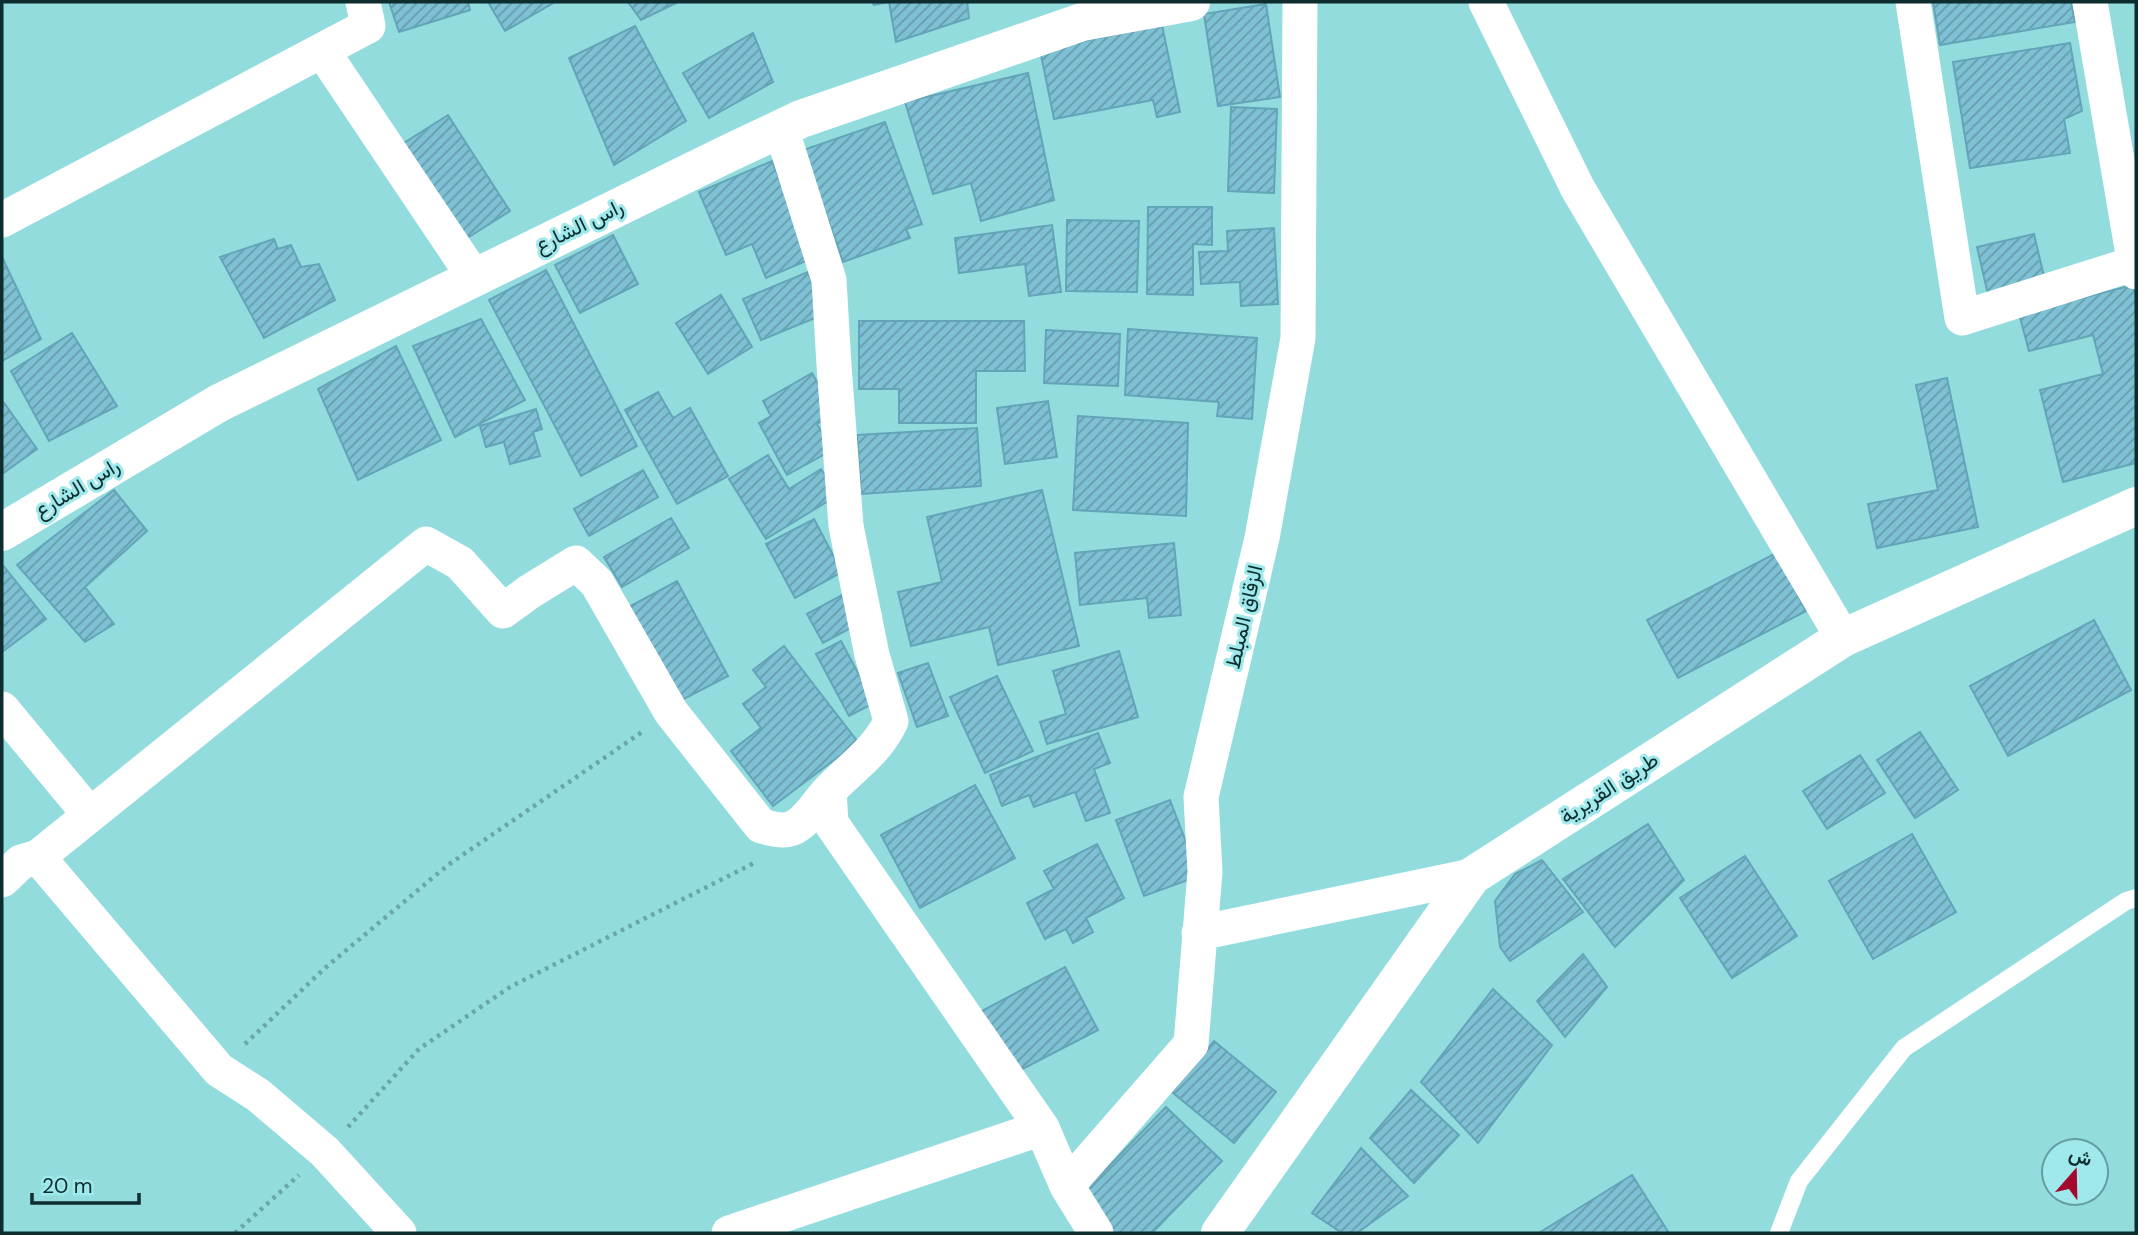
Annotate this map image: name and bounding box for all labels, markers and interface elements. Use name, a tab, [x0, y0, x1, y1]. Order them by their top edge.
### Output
street label: راس الشارع	[530, 193, 628, 259]
street label: راس الشارع	[29, 451, 125, 525]
street label: الزقاق المبلط	[1218, 562, 1270, 672]
street label: طريق القريرية	[1554, 746, 1664, 830]
north arrow	[2040, 1137, 2110, 1207]
text: ش	[2066, 1141, 2096, 1172]
scale bar	[32, 1162, 138, 1206]
text: 20 m	[42, 1172, 93, 1200]

